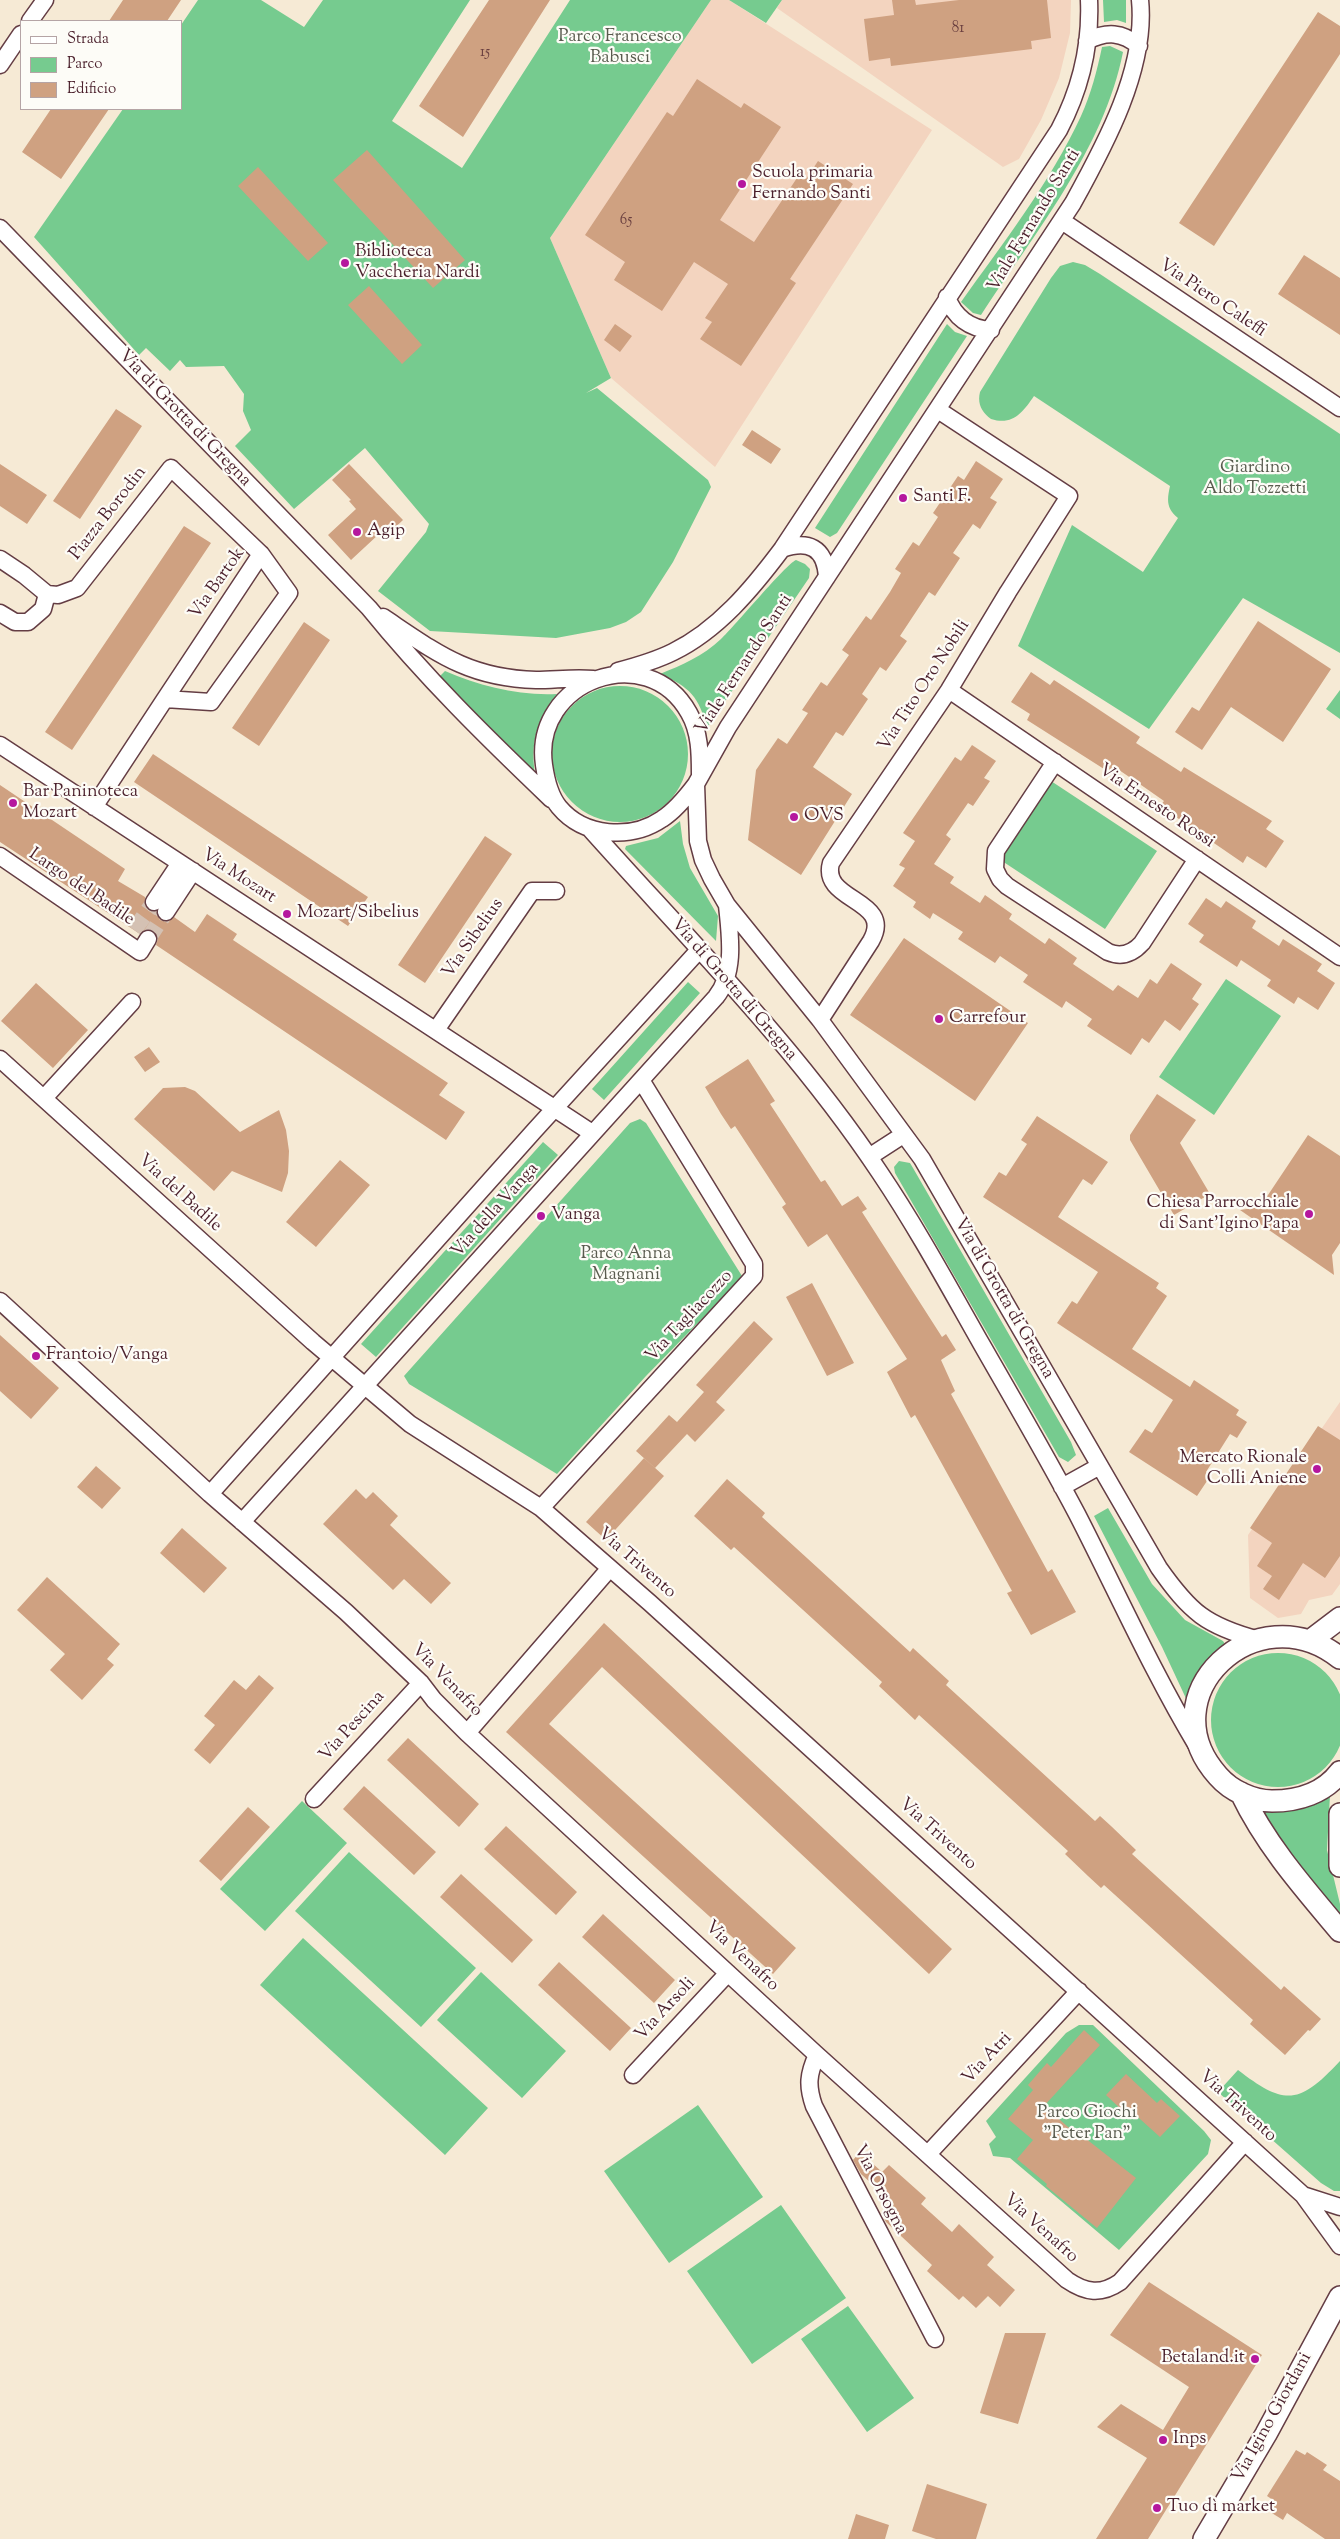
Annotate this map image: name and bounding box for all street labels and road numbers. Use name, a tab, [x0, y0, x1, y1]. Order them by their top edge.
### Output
street label: Viale Fernando Santi	[984, 146, 1086, 296]
street label: Via Piero Caleffi	[1154, 255, 1270, 343]
street label: Via di Grotta di Gregna	[113, 346, 255, 492]
street label: Piazza Borodin	[66, 463, 152, 565]
street label: Via Bartok	[185, 544, 251, 624]
street label: Viale Fernando Santi	[692, 591, 798, 739]
street label: Via Tito Oro Nobili	[875, 616, 975, 756]
street label: Via Ernesto Rossi	[1094, 760, 1218, 854]
street label: Largo del Badile	[24, 845, 138, 931]
street label: Via Mozart	[197, 845, 279, 909]
street label: Via Sibelius	[439, 895, 509, 983]
street label: Via di Grotta di Gregna	[665, 914, 801, 1066]
street label: Via del Badile	[132, 1151, 226, 1237]
street label: Via della Vanga	[448, 1159, 544, 1263]
street label: Via di Grotta di Gregna	[948, 1215, 1058, 1383]
street label: Via Tagliacozzo	[642, 1266, 738, 1368]
street label: Via Trivento	[592, 1524, 680, 1604]
street label: Via Venafro	[406, 1640, 486, 1722]
street label: Via Pescina	[316, 1687, 390, 1767]
street label: Via Trivento	[894, 1794, 980, 1876]
street label: Via Venafro	[699, 1917, 783, 1997]
street label: Via Arsoli	[631, 1974, 701, 2046]
street label: Via Atri	[959, 2029, 1017, 2089]
street label: Via Trivento	[1194, 2066, 1280, 2148]
street label: Via Orsogna	[847, 2142, 911, 2238]
street label: Via Venafro	[998, 2190, 1082, 2268]
street label: Via Igino Giordani	[1228, 2349, 1318, 2487]

